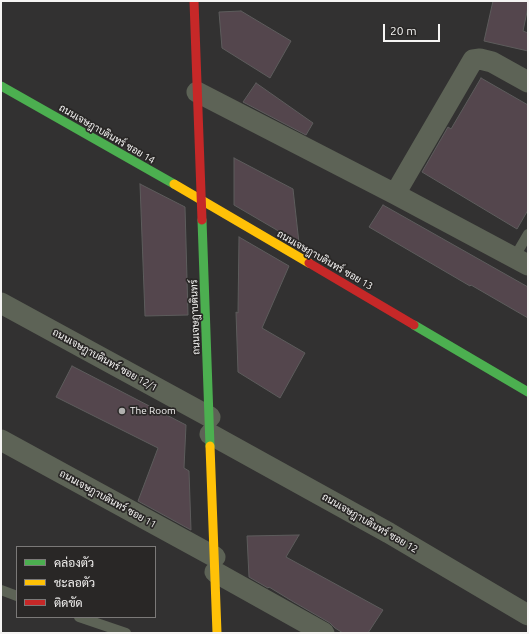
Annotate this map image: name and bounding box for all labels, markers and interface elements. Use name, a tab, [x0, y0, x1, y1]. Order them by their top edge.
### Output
scale bar	[385, 16, 442, 42]
text: 20 m	[390, 24, 417, 37]
street label: ถนนเจษฎาบดินทร์ ซอย 14	[57, 102, 157, 166]
street label: ถนนเจษฎาบดินทร์ ซอย 13	[275, 228, 375, 292]
street label: ถนนเจษฎาบดินทร์	[188, 279, 202, 355]
street label: ถนนเจษฎาบดินทร์ ซอย 12/1	[50, 326, 160, 394]
place label: The Room	[130, 405, 176, 417]
marker: The Room	[117, 406, 127, 416]
street label: ถนนเจษฎาบดินทร์ ซอย 11	[58, 467, 158, 531]
street label: ถนนเจษฎาบดินทร์ ซอย 12	[320, 491, 420, 555]
legend	[16, 546, 156, 618]
text: คล่องตัว	[54, 556, 94, 569]
text: ชะลอตัว	[54, 576, 95, 589]
text: ติดขัด	[54, 596, 83, 609]

